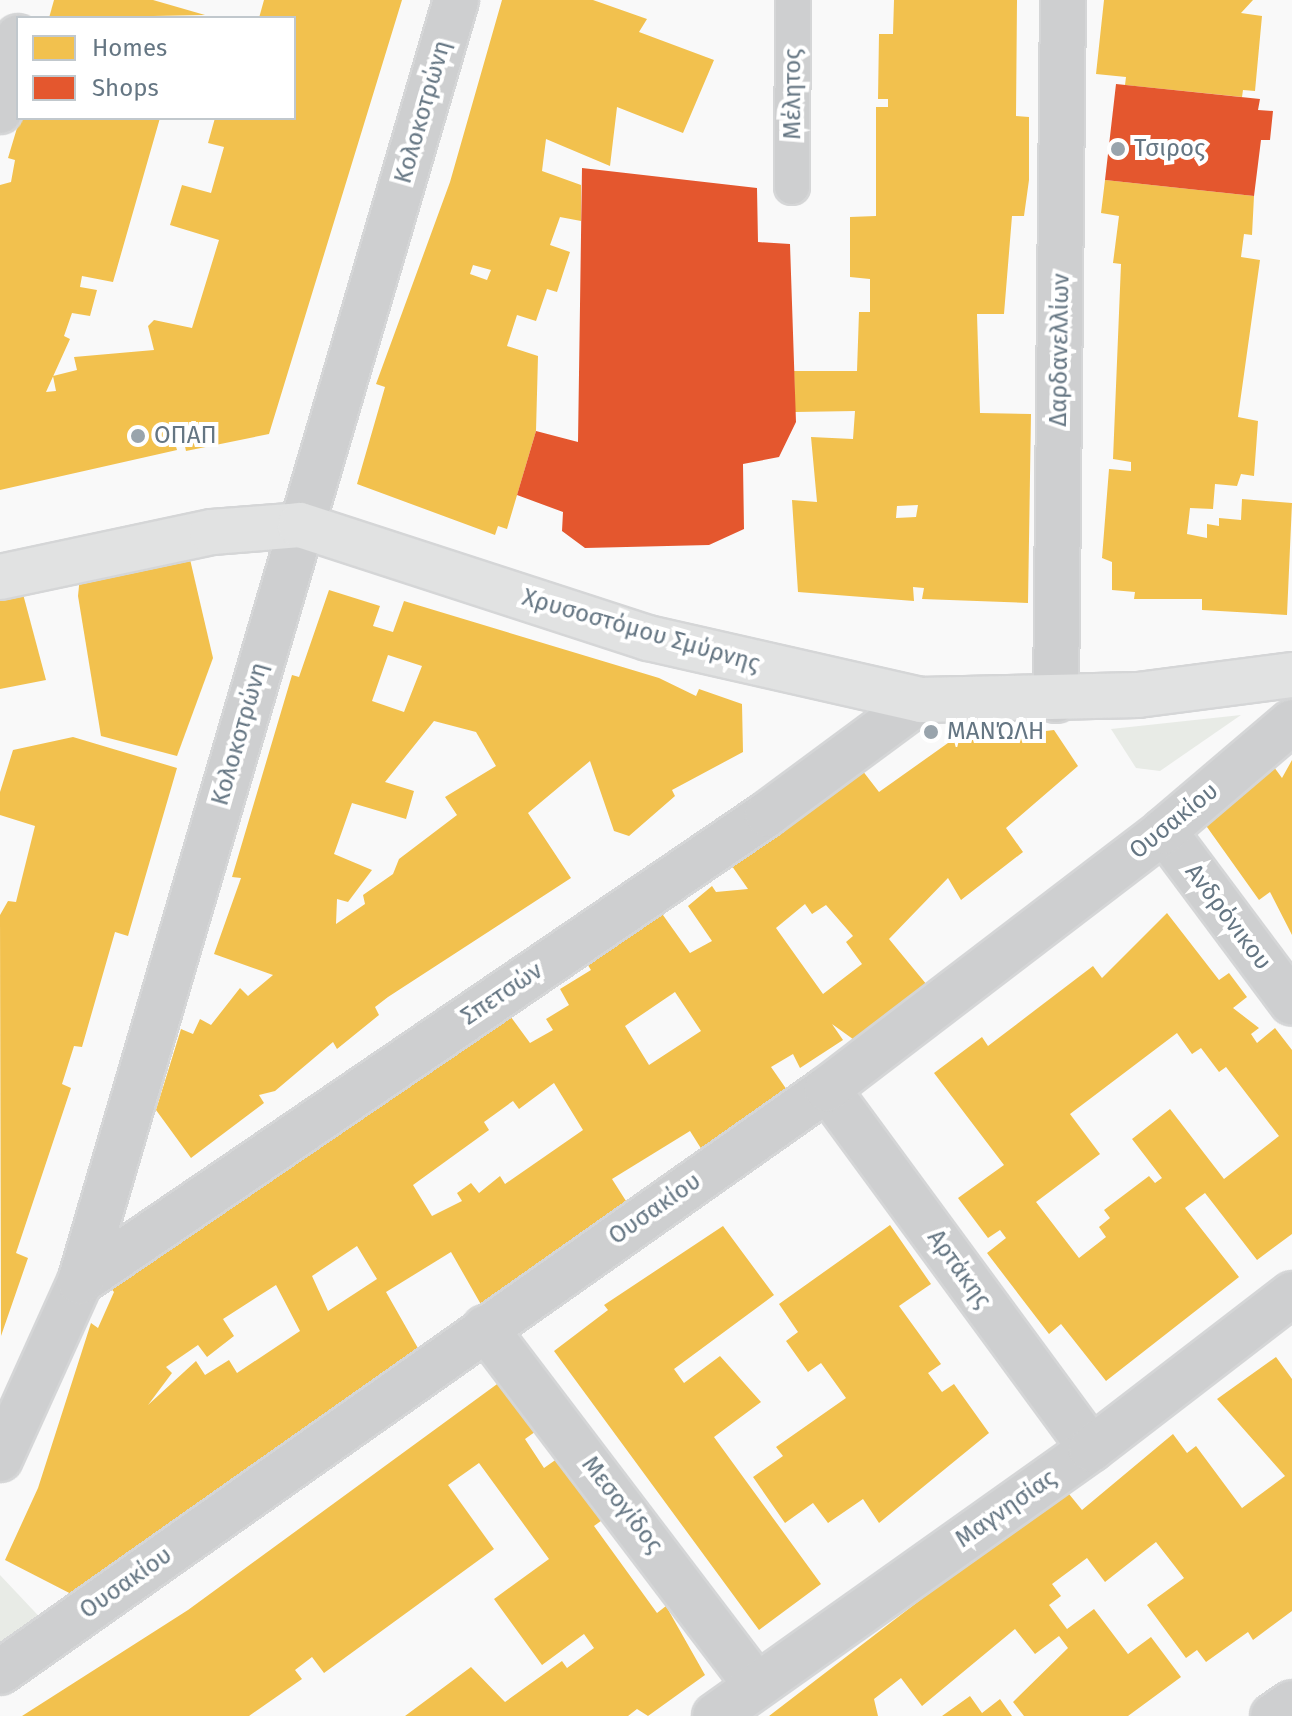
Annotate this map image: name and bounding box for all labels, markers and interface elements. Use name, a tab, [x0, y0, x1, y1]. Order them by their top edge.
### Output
legend	[16, 16, 296, 120]
text: Homes	[92, 34, 167, 62]
street label: Κολοκοτρώνη	[389, 37, 457, 187]
street label: Μέλητος	[779, 48, 807, 140]
text: Shops	[92, 74, 159, 102]
place label: Τσιρος	[1134, 135, 1205, 163]
marker: Τσιρος	[1109, 140, 1127, 158]
street label: Δαρδανελλίων	[1044, 273, 1076, 427]
place label: ΟΠΑΠ	[154, 422, 217, 450]
marker: ΟΠΑΠ	[129, 427, 147, 445]
street label: Χρυσοστόμου Σμύρνης	[519, 583, 763, 679]
street label: Κολοκοτρώνη	[206, 659, 274, 809]
place label: ΜΑΝΏΛΗ	[947, 718, 1044, 746]
marker: ΜΑΝΏΛΗ	[922, 723, 940, 741]
street label: Ουσακίου	[1124, 777, 1224, 865]
street label: Ανδρόνικου	[1179, 858, 1277, 976]
street label: Σπετσών	[456, 956, 548, 1032]
street label: Ουσακίου	[603, 1167, 707, 1251]
street label: Αρτάκης	[921, 1224, 997, 1314]
street label: Μεσογίδος	[575, 1451, 669, 1559]
street label: Μαγνησίας	[950, 1464, 1062, 1554]
street label: Ουσακίου	[74, 1541, 178, 1625]

